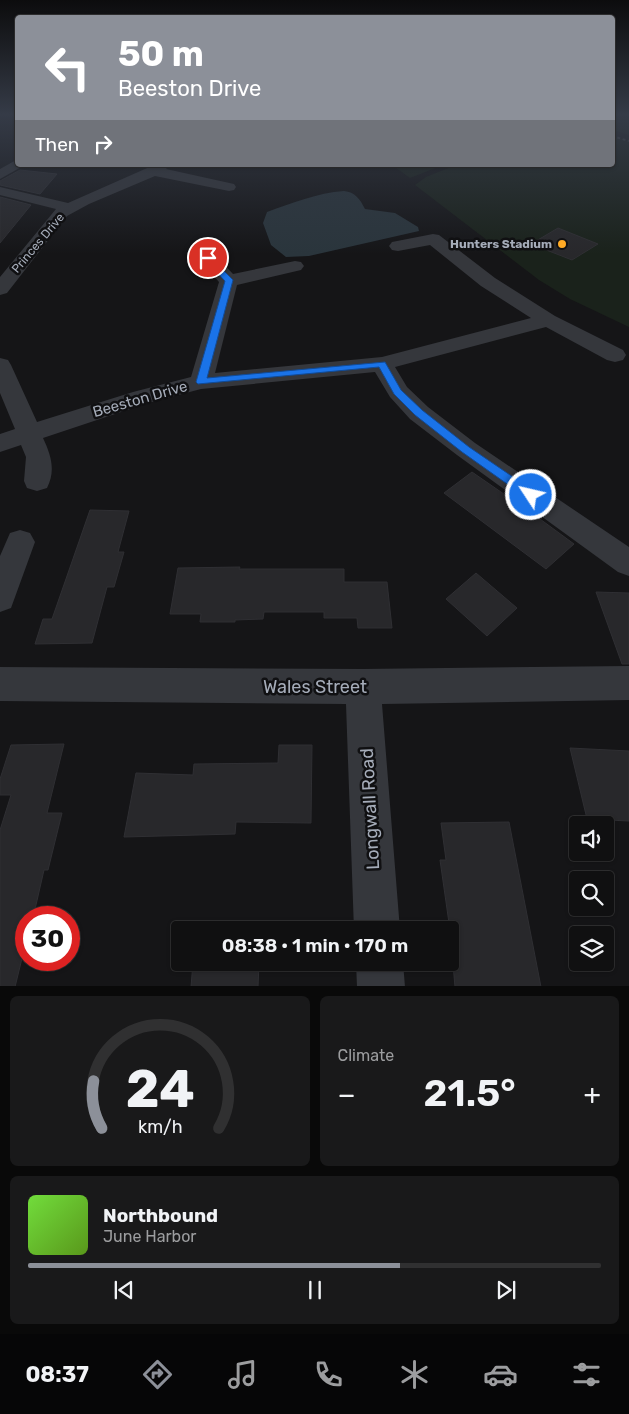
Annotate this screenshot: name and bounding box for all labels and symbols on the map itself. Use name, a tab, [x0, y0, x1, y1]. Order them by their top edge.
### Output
street label: Princes Drive	[9, 210, 67, 276]
pin	[187, 237, 229, 279]
place label: Hunters Stadium	[450, 237, 552, 251]
marker: Hunters Stadium	[556, 238, 568, 250]
street label: Beeston Drive	[91, 377, 189, 421]
position arrow	[504, 468, 556, 520]
street label: Wales Street	[263, 676, 367, 698]
street label: Longwall Road	[356, 748, 384, 870]
speed limit sign: 30	[15, 906, 80, 971]

